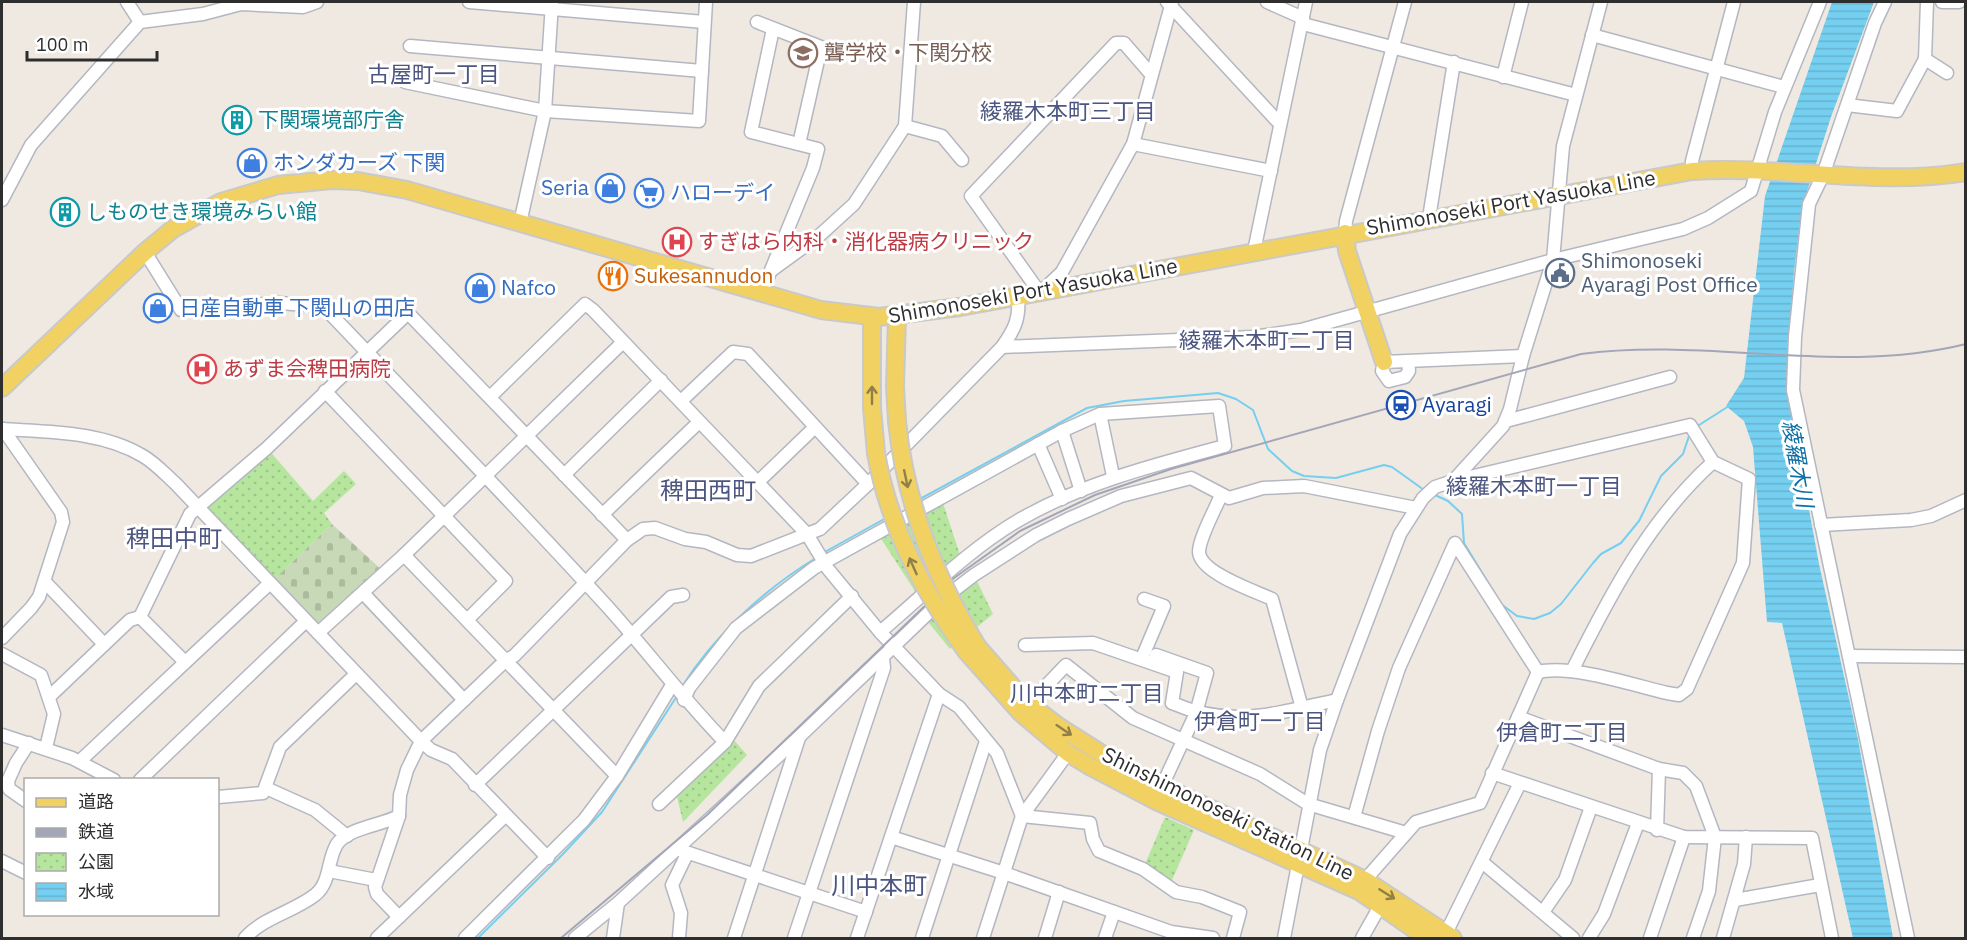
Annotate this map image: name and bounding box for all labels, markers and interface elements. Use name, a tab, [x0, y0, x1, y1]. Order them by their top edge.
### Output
scale bar	[27, 24, 158, 62]
text: 100 m	[36, 33, 88, 56]
school or university icon: 聾学校・下関分校	[787, 37, 819, 69]
place label: 聾学校・下関分校	[824, 38, 992, 66]
district label: 古屋町一丁目	[368, 59, 500, 88]
district label: 綾羅木本町三丁目	[980, 96, 1156, 125]
building icon: 下関環境部庁舎	[221, 104, 253, 136]
place label: 下関環境部庁舎	[258, 105, 405, 133]
shop icon: ホンダカーズ 下関	[236, 147, 268, 179]
place label: ホンダカーズ 下関	[273, 148, 445, 176]
street label: Shimonoseki Port Yasuoka Line	[1364, 163, 1658, 241]
shop icon: Seria	[594, 172, 626, 204]
place label: Seria	[541, 173, 589, 201]
supermarket icon: ハローデイ	[633, 177, 665, 209]
place label: ハローデイ	[670, 178, 775, 206]
building icon: しものせき環境みらい館	[49, 196, 81, 228]
place label: しものせき環境みらい館	[86, 197, 317, 225]
hospital icon: すぎはら内科・消化器病クリニック	[661, 226, 693, 258]
place label: すぎはら内科・消化器病クリニック	[698, 227, 1034, 255]
place label: Shimonoseki Ayaragi Post Office	[1581, 246, 1758, 298]
street label: Shimonoseki Port Yasuoka Line	[886, 251, 1180, 329]
public building icon: Shimonoseki Ayaragi Post Office	[1544, 257, 1576, 289]
restaurant icon: Sukesannudon	[597, 260, 629, 292]
place label: Sukesannudon	[634, 261, 773, 289]
shop icon: Nafco	[464, 272, 496, 304]
place label: Nafco	[501, 273, 556, 301]
shop icon: 日産自動車 下関山の田店	[142, 292, 174, 324]
place label: 日産自動車 下関山の田店	[179, 293, 415, 321]
district label: 綾羅木本町二丁目	[1179, 325, 1355, 354]
hospital icon: あずま会稗田病院	[186, 353, 218, 385]
place label: あずま会稗田病院	[223, 354, 391, 382]
one-way arrow	[866, 386, 878, 406]
station icon: Ayaragi	[1385, 389, 1417, 421]
place label: Ayaragi	[1422, 390, 1492, 418]
water label: 綾羅木川	[1777, 418, 1821, 512]
one-way arrow	[900, 469, 912, 488]
district label: 綾羅木本町一丁目	[1446, 471, 1622, 500]
district label: 稗田西町	[660, 474, 756, 506]
district label: 稗田中町	[126, 522, 222, 554]
one-way arrow	[907, 557, 919, 575]
district label: 川中本町二丁目	[1010, 678, 1164, 707]
district label: 伊倉町一丁目	[1194, 706, 1326, 735]
district label: 伊倉町二丁目	[1496, 717, 1628, 746]
one-way arrow	[1055, 724, 1072, 736]
street label: Shinshimonoseki Station Line	[1098, 740, 1359, 886]
legend	[24, 778, 219, 916]
text: 道路	[78, 790, 114, 813]
text: 鉄道	[78, 820, 114, 843]
text: 公園	[78, 850, 114, 873]
district label: 川中本町	[831, 869, 927, 901]
text: 水域	[78, 880, 114, 903]
one-way arrow	[1378, 888, 1395, 900]

